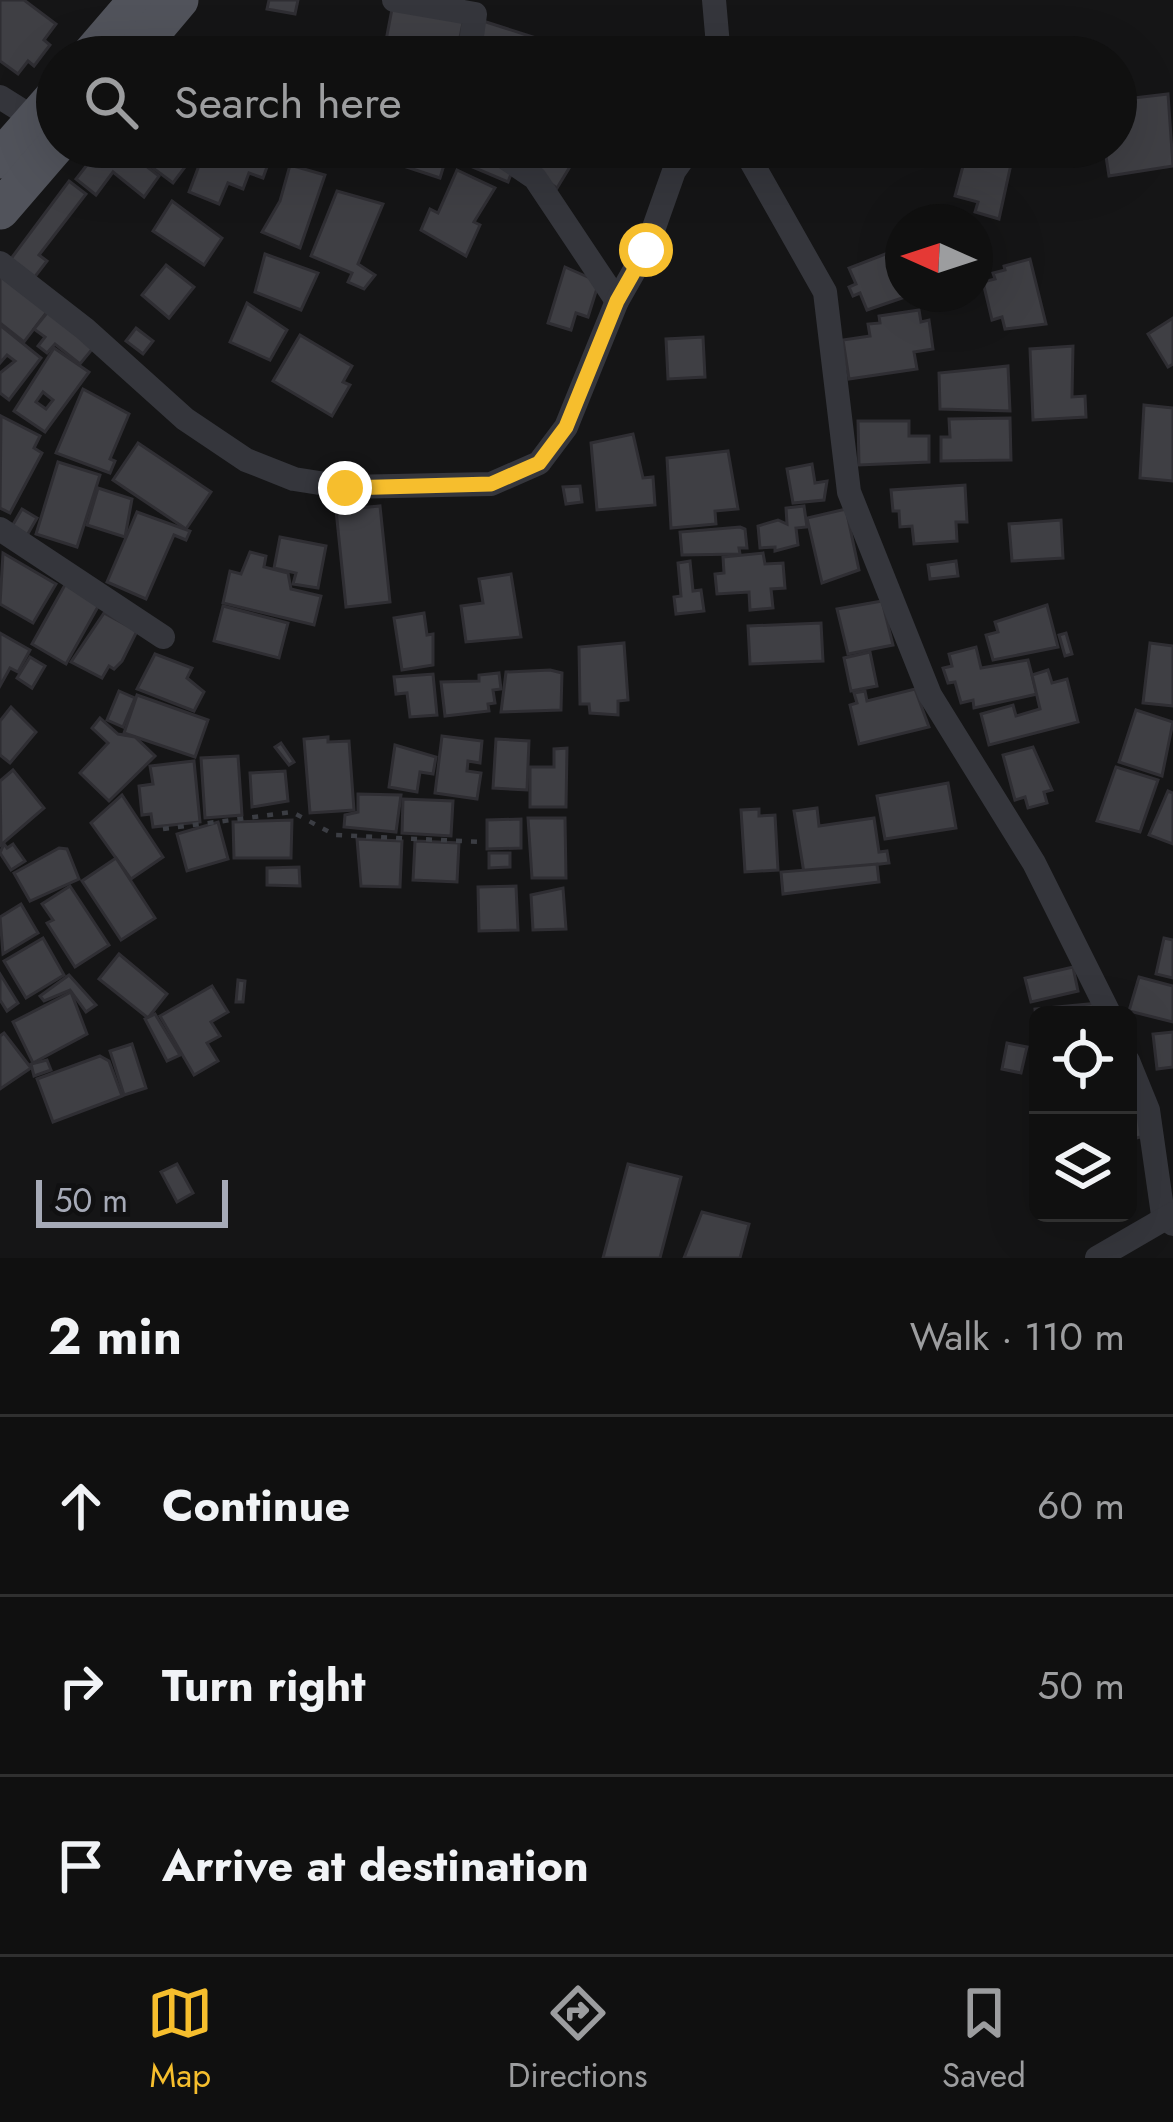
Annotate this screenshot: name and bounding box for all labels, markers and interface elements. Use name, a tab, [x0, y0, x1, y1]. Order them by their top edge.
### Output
search box	[36, 36, 1137, 168]
icon: search	[78, 69, 144, 135]
text: Search here	[174, 70, 402, 135]
north arrow	[885, 204, 993, 312]
route start	[619, 223, 673, 277]
route end	[318, 461, 372, 515]
map controls	[1029, 1006, 1137, 1222]
button: locate	[1029, 1006, 1137, 1114]
button: layers	[1029, 1114, 1137, 1222]
scale bar	[36, 1174, 228, 1227]
text: 50 m	[54, 1177, 128, 1224]
text: 2 min	[48, 1299, 182, 1373]
text: Walk · 110 m	[910, 1308, 1125, 1365]
icon: ahead	[48, 1473, 114, 1539]
text: Continue	[162, 1473, 350, 1538]
text: 60 m	[1037, 1477, 1125, 1534]
icon: right	[48, 1653, 114, 1719]
text: Turn right	[162, 1653, 366, 1718]
text: 50 m	[1037, 1657, 1125, 1714]
icon: arrive	[48, 1833, 114, 1899]
text: Arrive at destination	[162, 1833, 589, 1898]
tab: Map	[147, 1980, 213, 2099]
tab: Directions	[508, 1980, 648, 2099]
tab: Saved	[942, 1980, 1026, 2099]

